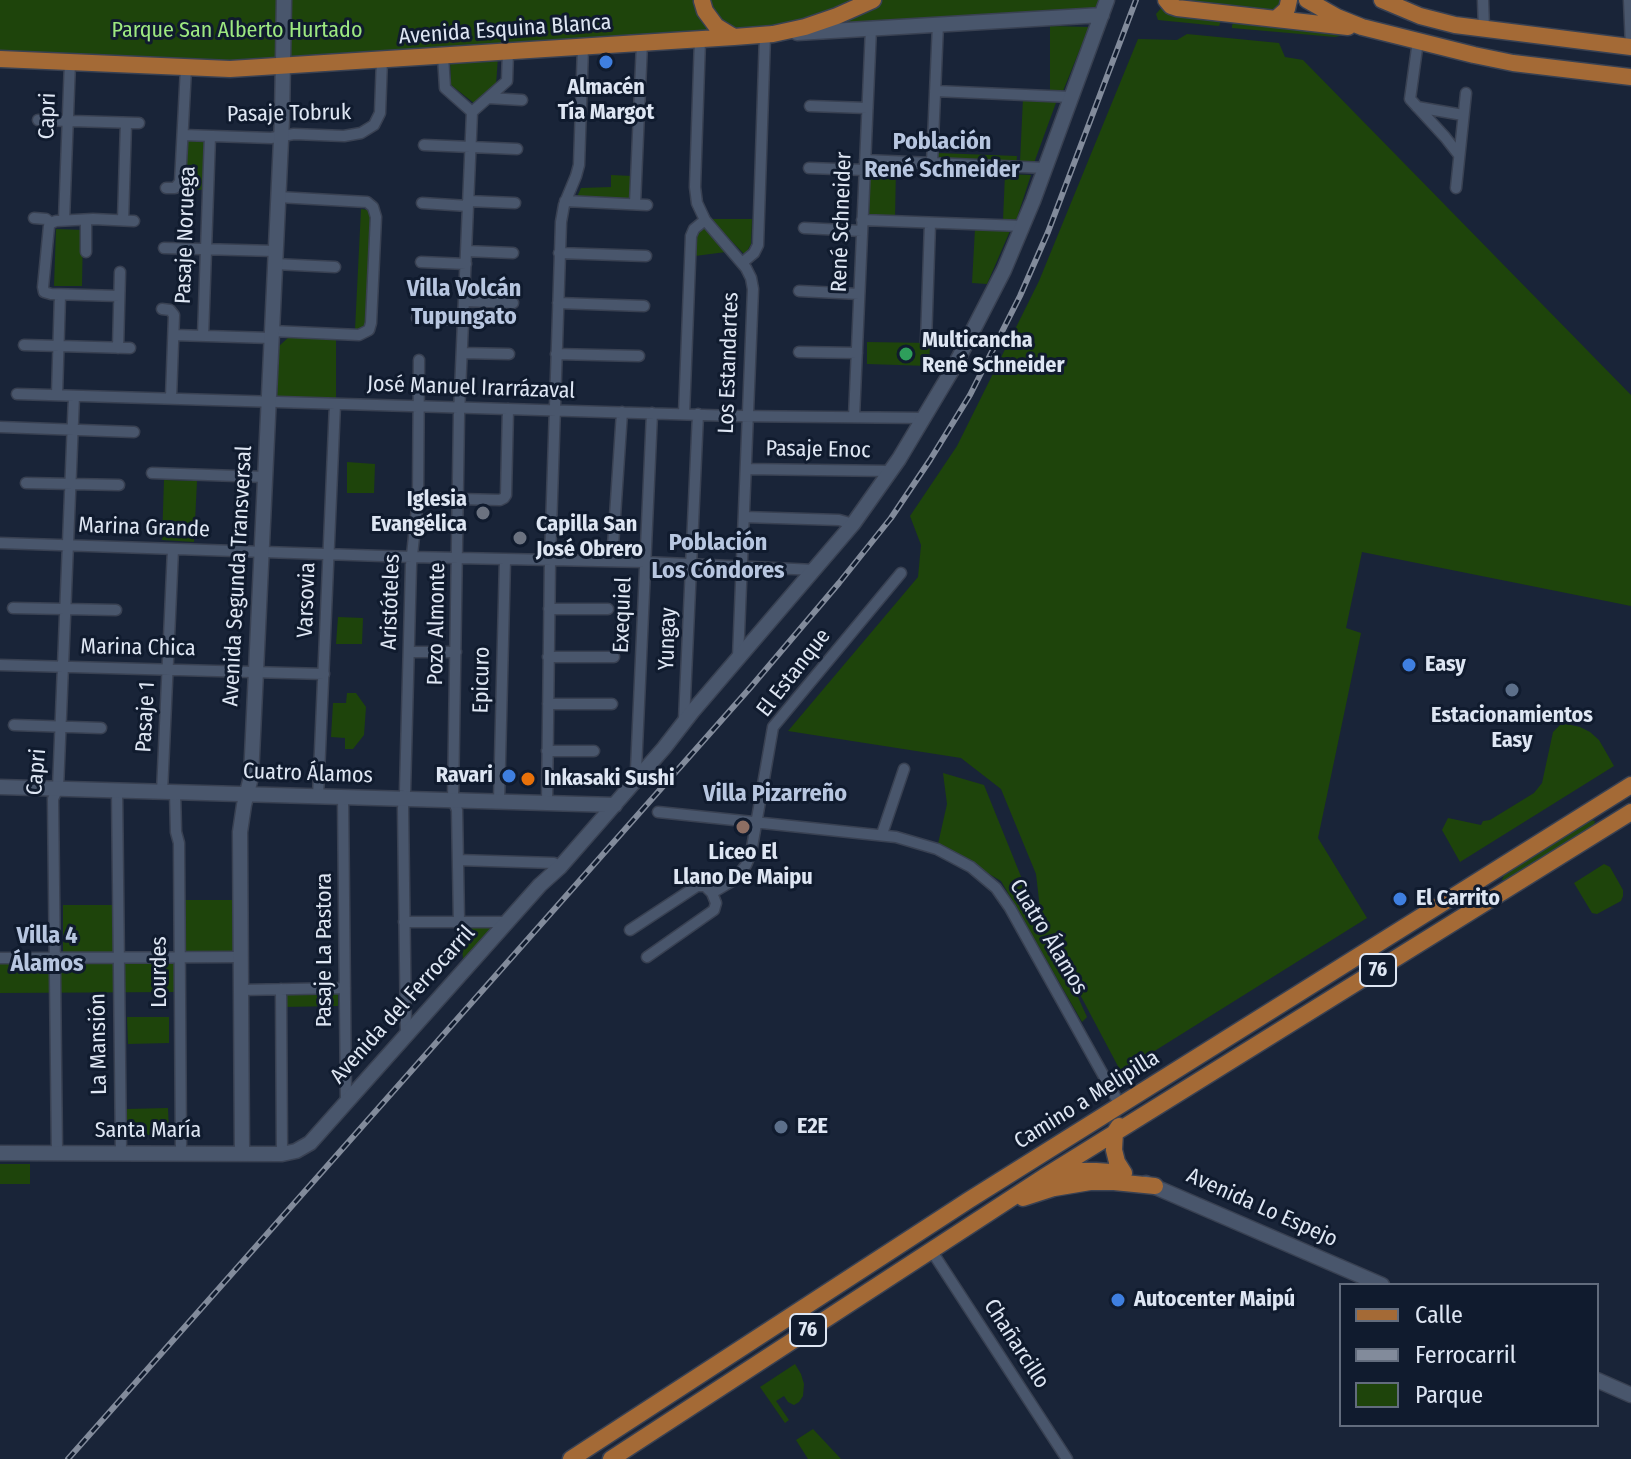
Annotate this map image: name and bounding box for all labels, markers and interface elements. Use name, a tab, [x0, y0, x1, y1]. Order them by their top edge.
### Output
street label: Avenida Esquina Blanca	[398, 9, 612, 51]
park label: Parque San Alberto Hurtado	[112, 18, 362, 44]
marker: Almacén Tía Margot	[597, 53, 615, 71]
place label: Almacén Tía Margot	[558, 75, 654, 126]
street label: Capri	[34, 92, 62, 140]
street label: Pasaje Tobruk	[227, 100, 351, 128]
district label: Población René Schneider	[864, 128, 1020, 184]
street label: René Schneider	[826, 151, 858, 293]
street label: Pasaje Noruega	[170, 166, 202, 304]
district label: Villa Volcán Tupungato	[407, 275, 521, 331]
street label: Los Estandartes	[713, 292, 745, 434]
place label: Multicancha René Schneider	[922, 328, 1065, 380]
marker: Multicancha René Schneider	[897, 345, 915, 363]
street label: José Manuel Irarrázaval	[367, 371, 575, 405]
street label: Pasaje Enoc	[765, 436, 871, 464]
street label: Avenida Segunda Transversal	[218, 445, 258, 707]
place label: Iglesia Evangélica	[371, 487, 467, 538]
marker: Iglesia Evangélica	[474, 504, 492, 522]
place label: Capilla San José Obrero	[536, 512, 643, 564]
street label: Marina Grande	[78, 513, 210, 543]
marker: Capilla San José Obrero	[511, 529, 529, 547]
district label: Población Los Cóndores	[651, 529, 785, 585]
street label: Aristóteles	[376, 553, 406, 651]
street label: Varsovia	[292, 562, 322, 638]
street label: Pozo Almonte	[423, 562, 451, 686]
street label: Exequiel	[608, 576, 638, 654]
street label: Yungay	[654, 607, 682, 671]
street label: El Estanque	[751, 624, 837, 722]
street label: Marina Chica	[80, 634, 196, 662]
street label: Epicuro	[468, 646, 496, 714]
place label: Easy	[1425, 652, 1466, 678]
marker: Easy	[1400, 656, 1418, 674]
street label: Pasaje 1	[131, 681, 161, 753]
marker: Estacionamientos Easy	[1503, 681, 1521, 699]
place label: Estacionamientos Easy	[1431, 703, 1593, 754]
street label: Capri	[22, 748, 52, 796]
street label: Cuatro Álamos	[243, 759, 373, 789]
place label: Ravari	[436, 763, 493, 789]
place label: Inkasaki Sushi	[544, 766, 675, 792]
marker: Ravari	[500, 767, 518, 785]
marker: Inkasaki Sushi	[519, 770, 537, 788]
district label: Villa Pizarreño	[703, 780, 847, 808]
marker: Liceo El Llano De Maipu	[734, 818, 752, 836]
place label: Liceo El Llano De Maipu	[673, 840, 813, 892]
street label: Pasaje La Pastora	[312, 873, 338, 1027]
street label: Cuatro Álamos	[1003, 874, 1093, 1000]
place label: El Carrito	[1416, 886, 1500, 912]
marker: El Carrito	[1391, 890, 1409, 908]
street label: Avenida del Ferrocarril	[325, 921, 481, 1089]
district label: Villa 4 Álamos	[10, 922, 84, 978]
street label: Lourdes	[147, 936, 173, 1008]
road number: 76	[1360, 954, 1396, 986]
street label: La Mansión	[85, 993, 113, 1095]
street label: Camino a Melipilla	[1010, 1045, 1164, 1155]
place label: E2E	[797, 1114, 828, 1140]
street label: Santa María	[95, 1118, 201, 1144]
marker: E2E	[772, 1118, 790, 1136]
street label: Avenida Lo Espejo	[1182, 1163, 1342, 1253]
legend	[1339, 1283, 1599, 1427]
place label: Autocenter Maipú	[1134, 1287, 1295, 1313]
marker: Autocenter Maipú	[1109, 1291, 1127, 1309]
street label: Chañarcillo	[977, 1295, 1055, 1393]
text: Calle	[1415, 1301, 1463, 1329]
road number: 76	[790, 1314, 826, 1346]
text: Ferrocarril	[1415, 1341, 1516, 1369]
text: Parque	[1415, 1381, 1483, 1409]

